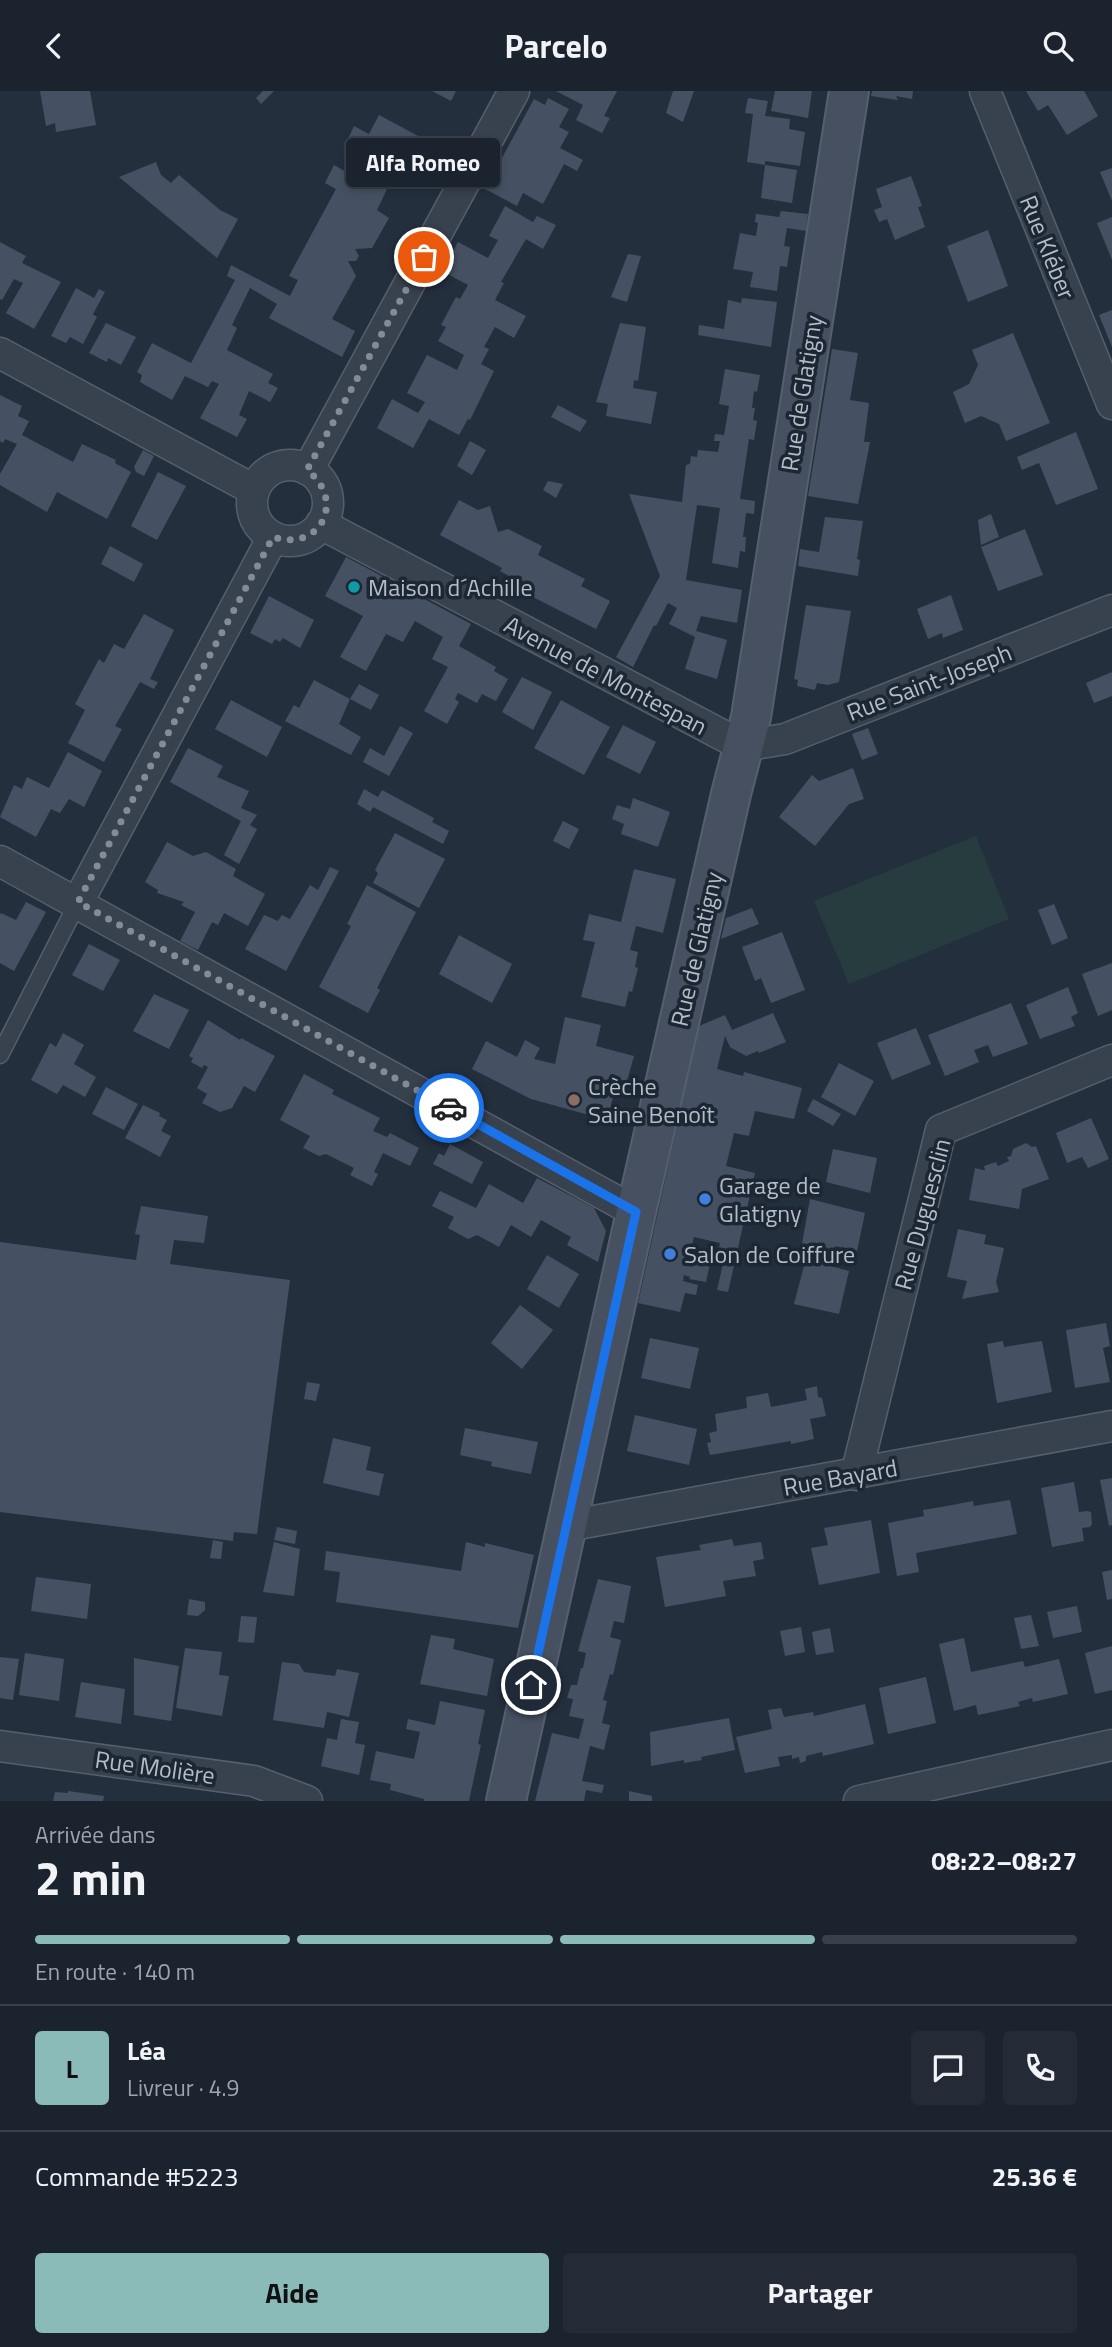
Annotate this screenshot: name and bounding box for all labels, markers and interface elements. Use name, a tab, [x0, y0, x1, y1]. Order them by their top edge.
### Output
text: Parcelo	[504, 22, 608, 70]
icon: back	[35, 27, 73, 65]
icon: search	[1039, 27, 1077, 65]
callout: Alfa Romeo	[347, 138, 501, 187]
text: Alfa Romeo	[366, 145, 480, 180]
street label: Rue Kléber	[1011, 190, 1085, 304]
pin	[394, 227, 454, 287]
icon: bag	[405, 238, 443, 276]
street label: Rue de Glatigny	[771, 312, 831, 474]
place label: Maison d´Achille	[368, 569, 533, 605]
marker: Maison d´Achille	[346, 579, 362, 595]
street label: Avenue de Montespan	[498, 606, 714, 744]
street label: Rue Saint-Joseph	[841, 634, 1017, 730]
street label: Rue de Glatigny	[661, 868, 731, 1030]
place label: Crèche Saine Benoît	[588, 1068, 715, 1132]
courier	[414, 1073, 484, 1143]
icon: car	[430, 1089, 468, 1127]
marker: Crèche Saine Benoît	[566, 1092, 582, 1108]
street label: Rue Duguesclin	[884, 1134, 960, 1294]
place label: Garage de Glatigny	[719, 1167, 821, 1231]
marker: Garage de Glatigny	[697, 1191, 713, 1207]
place label: Salon de Coiffure	[684, 1236, 855, 1272]
marker: Salon de Coiffure	[662, 1246, 678, 1262]
street label: Rue Bayard	[780, 1449, 900, 1505]
pin	[501, 1655, 561, 1715]
icon: home	[512, 1666, 550, 1704]
street label: Rue Molière	[93, 1741, 217, 1793]
text: Arrivée dans	[35, 1817, 156, 1852]
text: 08:22–08:27	[931, 1841, 1077, 1880]
text: 2 min	[35, 1843, 147, 1913]
text: En route · 140 m	[35, 1954, 195, 1989]
text: Léa	[127, 2031, 166, 2070]
button: chat	[911, 2031, 985, 2105]
button: phone	[1003, 2031, 1077, 2105]
text: L	[66, 2049, 78, 2088]
text: Livreur · 4.9	[127, 2070, 239, 2105]
text: Commande #5223	[35, 2157, 238, 2196]
text: 25.36 €	[992, 2157, 1077, 2196]
button: Aide	[35, 2253, 549, 2333]
button: Partager	[563, 2253, 1077, 2333]

